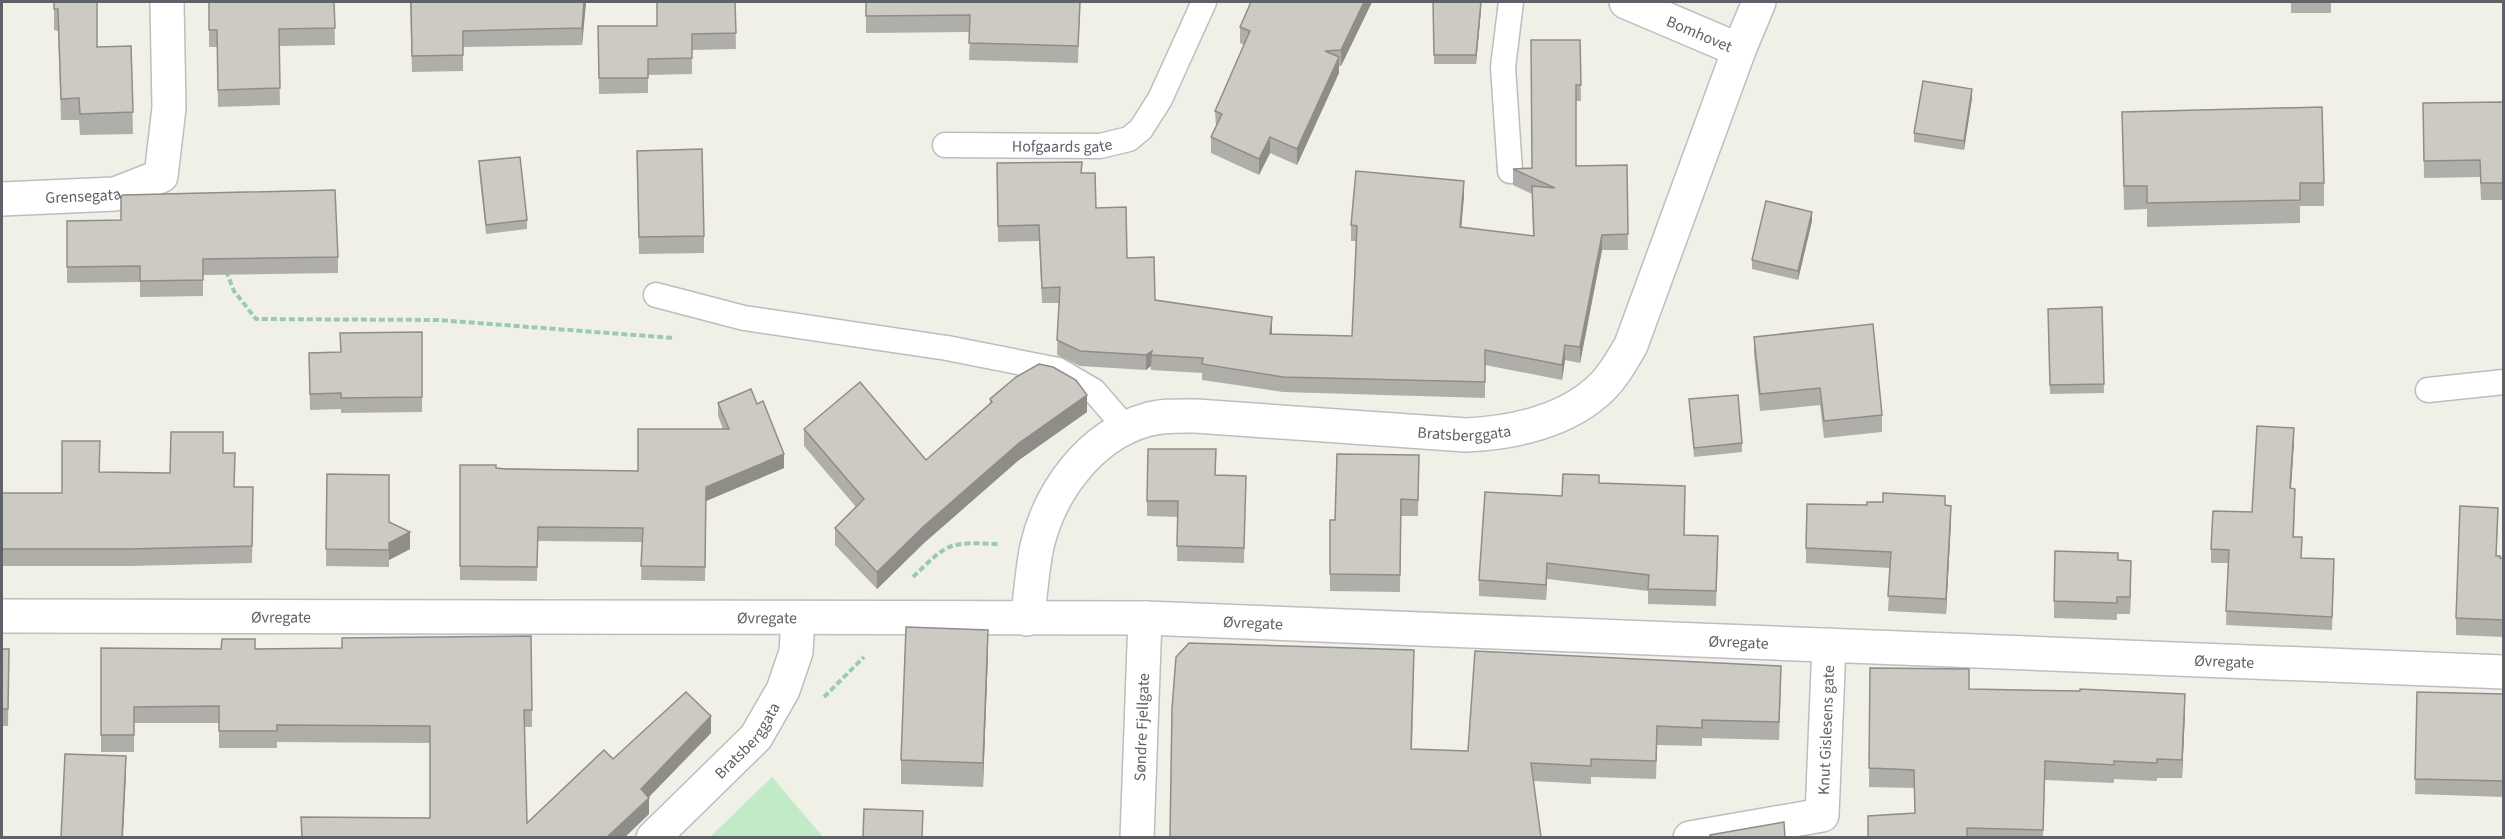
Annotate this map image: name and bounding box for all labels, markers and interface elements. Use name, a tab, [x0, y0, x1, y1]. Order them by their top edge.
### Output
street label: Bomhovet	[1663, 11, 1736, 58]
street label: Hofgaards gate	[1012, 133, 1115, 158]
street label: Grensegata	[45, 183, 125, 209]
street label: Bratsberggata	[1417, 420, 1513, 447]
street label: Øvregate	[251, 606, 311, 629]
street label: Øvregate	[737, 607, 797, 629]
street label: Øvregate	[1222, 611, 1283, 635]
street label: Øvregate	[1708, 630, 1769, 655]
street label: Øvregate	[2194, 650, 2255, 674]
street label: Knut Gislesens gate	[1813, 665, 1840, 796]
street label: Søndre Fjellgate	[1129, 673, 1155, 782]
street label: Bratsberggata	[710, 699, 786, 784]

